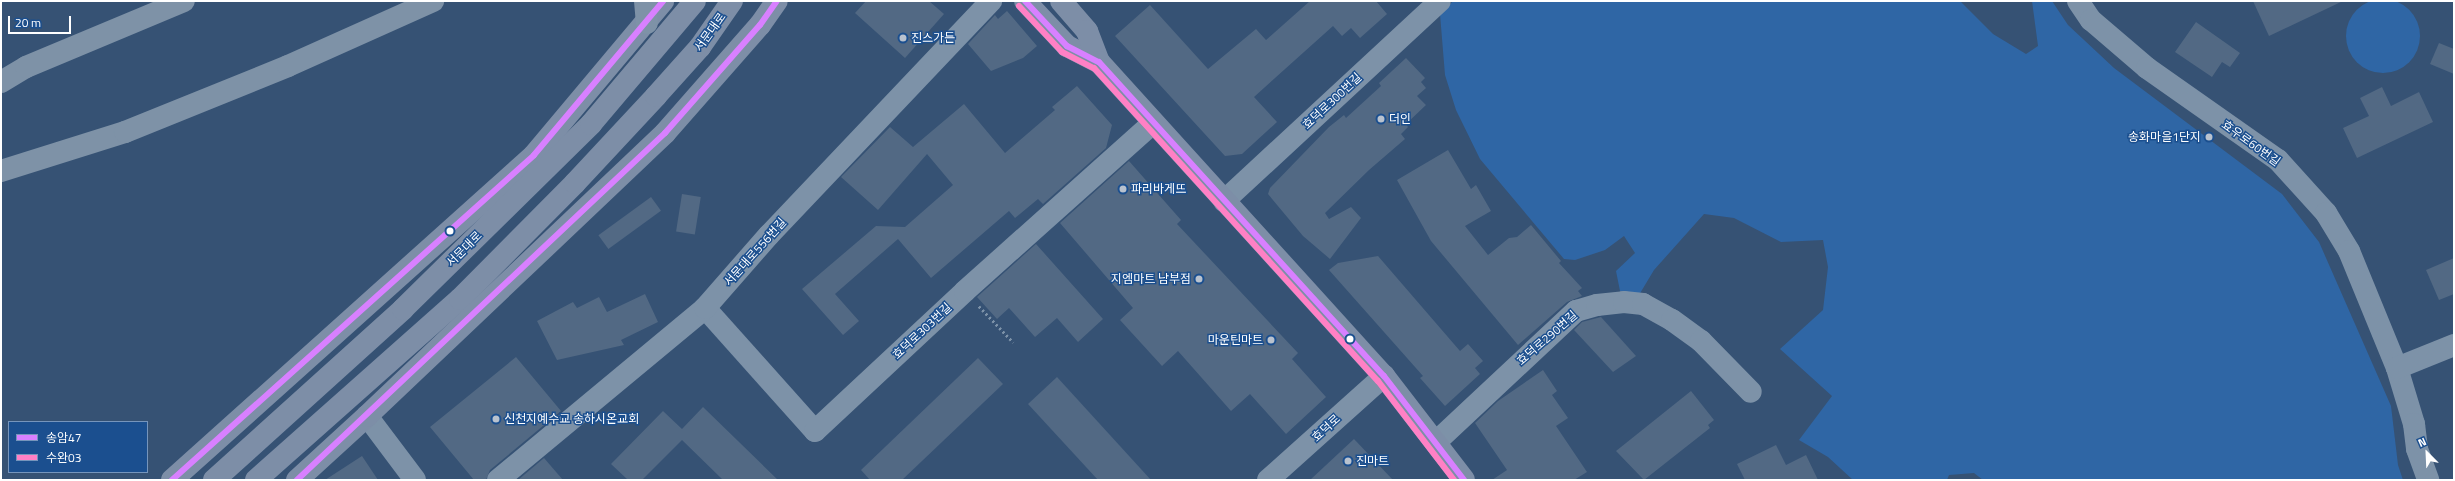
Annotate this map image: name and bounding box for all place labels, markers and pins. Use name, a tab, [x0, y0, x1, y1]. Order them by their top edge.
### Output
place label: 진스가든	[911, 31, 955, 45]
marker: 진스가든	[898, 33, 908, 43]
place label: 더인	[1389, 112, 1411, 126]
marker: 더인	[1376, 114, 1386, 124]
place label: 송화마을1단지	[2128, 130, 2201, 144]
marker: 송화마을1단지	[2204, 132, 2214, 142]
place label: 파리바게뜨	[1131, 182, 1186, 196]
marker: 파리바게뜨	[1118, 184, 1128, 194]
unlabelled marker	[445, 226, 455, 236]
place label: 지엠마트 남부점	[1111, 272, 1191, 286]
marker: 지엠마트 남부점	[1194, 274, 1204, 284]
place label: 마운틴마트	[1208, 333, 1263, 347]
unlabelled marker	[1345, 334, 1355, 344]
marker: 마운틴마트	[1266, 335, 1276, 345]
place label: 신천지예수교 송하시온교회	[504, 412, 639, 426]
marker: 신천지예수교 송하시온교회	[491, 414, 501, 424]
place label: 진마트	[1356, 454, 1389, 468]
marker: 진마트	[1343, 456, 1353, 466]

